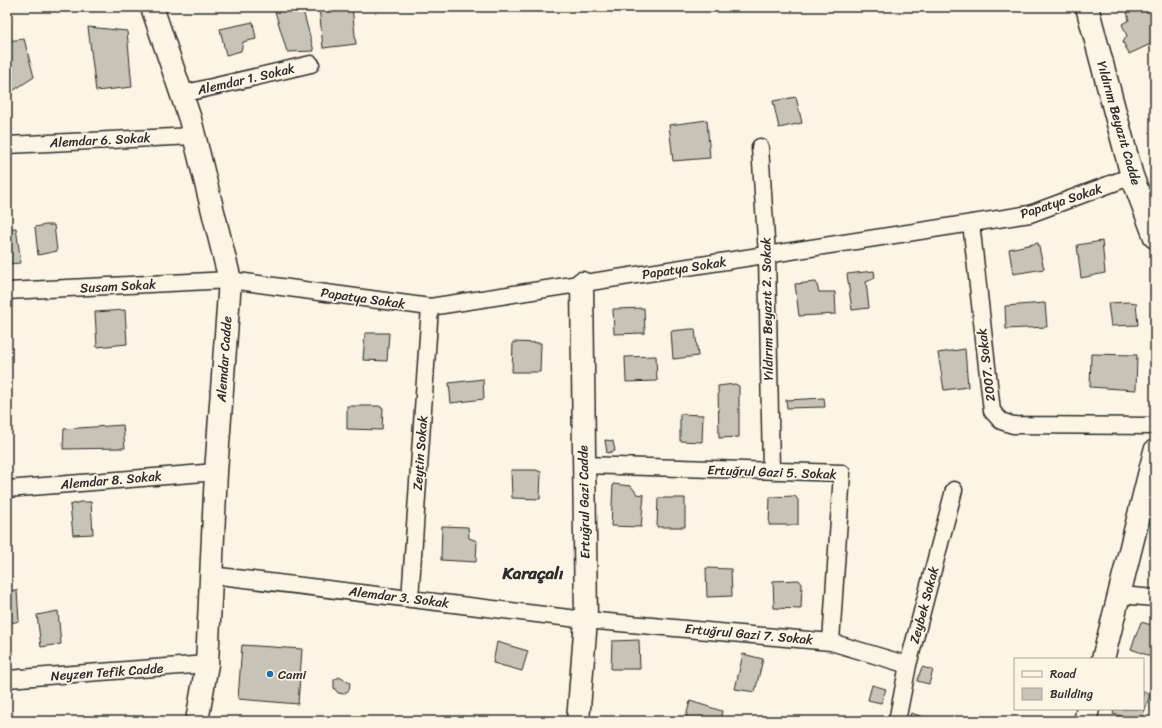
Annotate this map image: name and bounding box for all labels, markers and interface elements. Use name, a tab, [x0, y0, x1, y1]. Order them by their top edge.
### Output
street label: Alemdar 1. Sokak	[194, 57, 297, 102]
street label: Yıldırım Beyazıt Cadde	[1090, 58, 1148, 188]
street label: Alemdar 6. Sokak	[48, 126, 151, 154]
street label: Papatya Sokak	[1017, 177, 1105, 225]
street label: Yıldırım Beyazıt 2. Sokak	[754, 237, 780, 381]
street label: Papatya Sokak	[640, 250, 728, 286]
street label: Susam Sokak	[79, 273, 157, 299]
street label: Papatya Sokak	[319, 281, 407, 315]
street label: Alemdar Cadde	[209, 315, 238, 404]
street label: 2007. Sokak	[970, 327, 1002, 403]
street label: Zeytin Sokak	[406, 415, 434, 491]
street label: Ertuğrul Gazi Cadde	[572, 445, 596, 559]
street label: Ertuğrul Gazi 5. Sokak	[707, 458, 837, 486]
street label: Alemdar 8. Sokak	[59, 464, 163, 496]
district label: Karaçalı	[502, 558, 564, 588]
street label: Zeybek Sokak	[903, 564, 945, 646]
street label: Alemdar 3. Sokak	[347, 579, 450, 615]
street label: Ertuğrul Gazi 7. Sokak	[684, 617, 814, 651]
street label: Neyzen Tefik Cadde	[50, 657, 164, 687]
legend	[1014, 658, 1144, 710]
place label: Cami	[278, 663, 307, 686]
text: Road	[1050, 663, 1077, 685]
marker: Cami	[265, 669, 275, 679]
text: Building	[1050, 683, 1093, 705]

